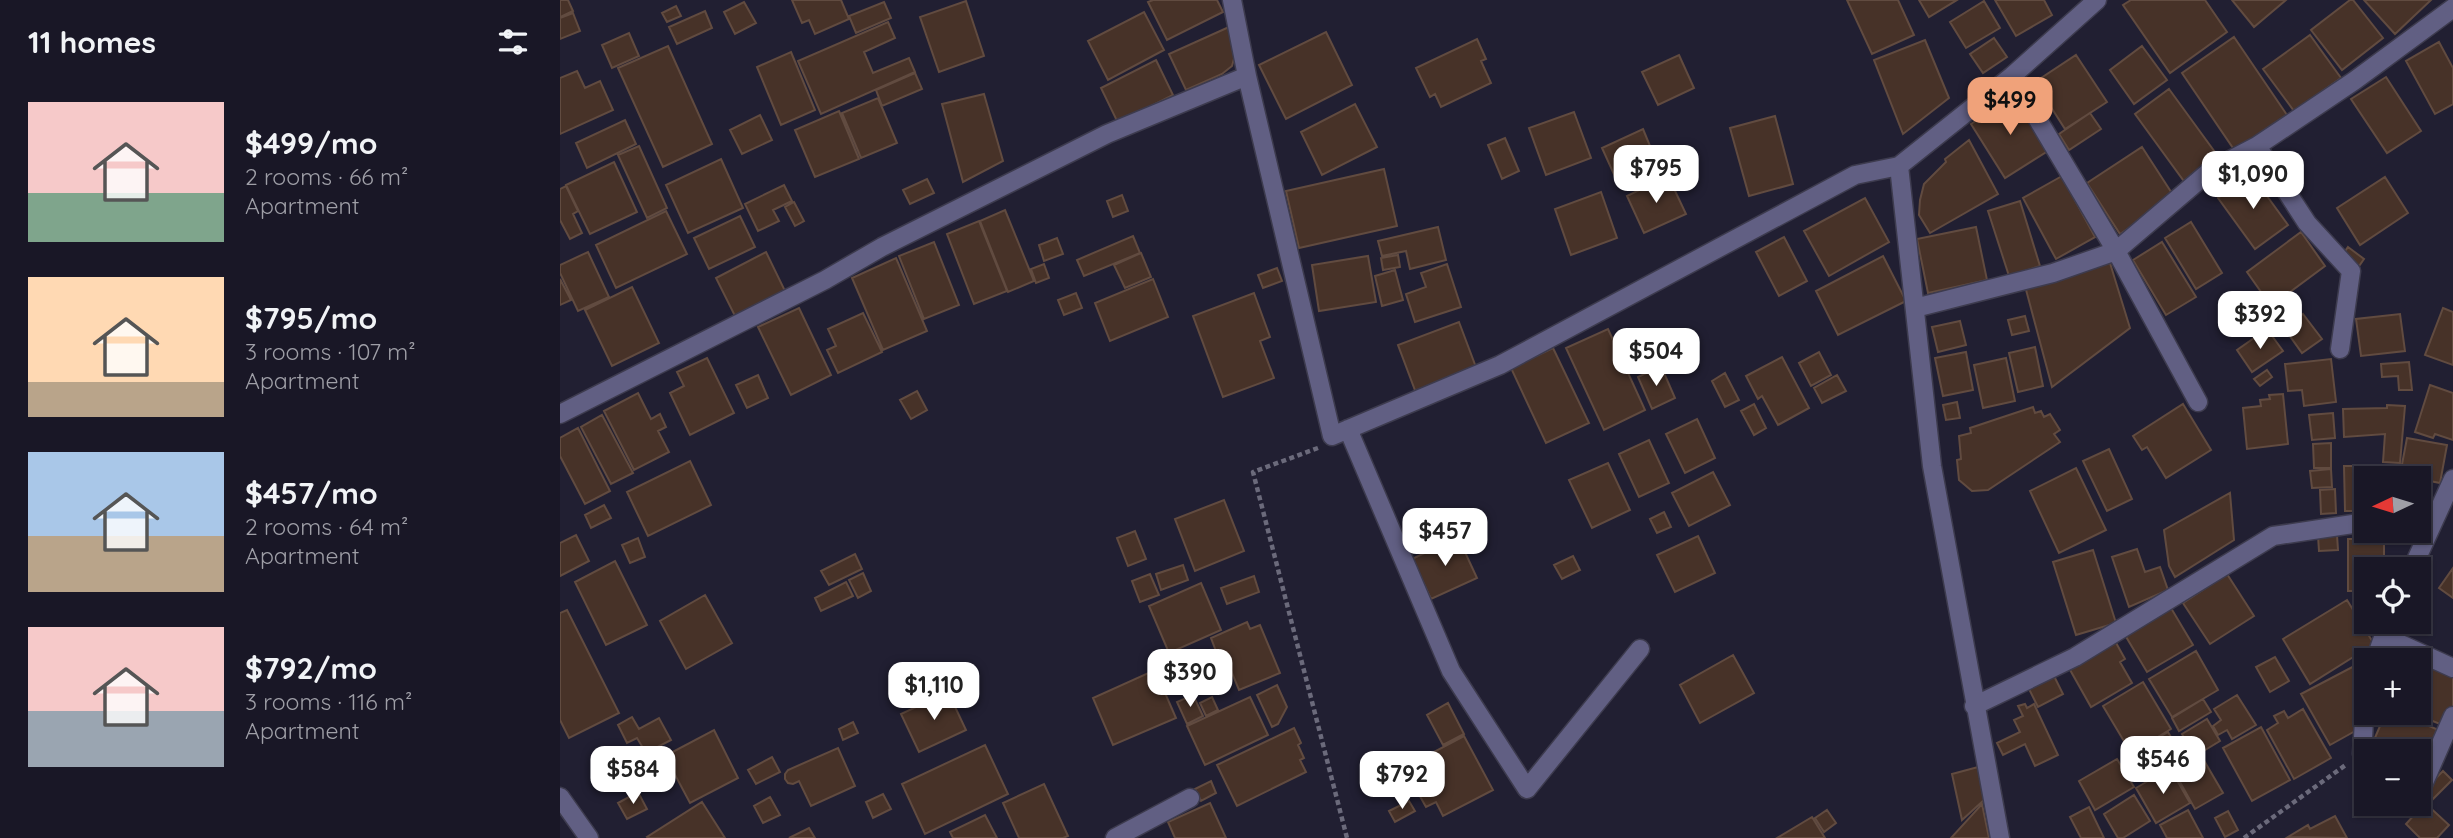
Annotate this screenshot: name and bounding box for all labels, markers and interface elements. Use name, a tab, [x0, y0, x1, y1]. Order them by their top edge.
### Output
text: 11 homes	[28, 23, 156, 61]
icon: filters	[494, 23, 532, 61]
pin: $499	[1969, 78, 2051, 137]
text: $499	[1984, 85, 2036, 114]
text: $499/mo	[245, 124, 377, 162]
icon: home	[84, 130, 168, 214]
pin: $795	[1615, 146, 1697, 205]
pin: $1,090	[2196, 152, 2310, 211]
text: $795	[1630, 153, 1682, 182]
text: $1,090	[2218, 159, 2288, 188]
text: 2 rooms · 66 m²	[245, 162, 408, 191]
text: Apartment	[245, 191, 359, 220]
pin: $392	[2219, 292, 2301, 351]
text: $795/mo	[245, 299, 377, 337]
text: $392	[2234, 299, 2286, 328]
icon: home	[84, 305, 168, 389]
pin: $504	[1615, 328, 1697, 388]
text: $504	[1629, 336, 1683, 365]
text: 3 rooms · 107 m²	[245, 337, 416, 366]
text: Apartment	[245, 366, 359, 395]
north arrow	[2354, 466, 2431, 542]
map controls	[2354, 466, 2431, 816]
text: $457/mo	[245, 474, 378, 512]
icon: home	[84, 480, 168, 564]
pin: $457	[1404, 508, 1486, 568]
text: 2 rooms · 64 m²	[245, 512, 408, 541]
text: $457	[1418, 516, 1472, 545]
text: Apartment	[245, 541, 359, 570]
button: locate	[2354, 557, 2431, 634]
button: +	[2354, 648, 2431, 725]
text: $792/mo	[245, 649, 377, 687]
pin: $390	[1149, 650, 1231, 709]
icon: home	[84, 655, 168, 739]
text: $390	[1163, 657, 1217, 686]
pin: $1,110	[877, 662, 991, 722]
text: $1,110	[904, 670, 964, 699]
text: 3 rooms · 116 m²	[245, 687, 412, 716]
text: Apartment	[245, 716, 359, 745]
pin: $546	[2122, 736, 2204, 796]
button: −	[2354, 739, 2431, 816]
text: $546	[2136, 744, 2190, 773]
pin: $584	[592, 746, 674, 806]
pin: $792	[1361, 752, 1443, 811]
text: $584	[606, 754, 660, 783]
text: $792	[1376, 759, 1428, 788]

